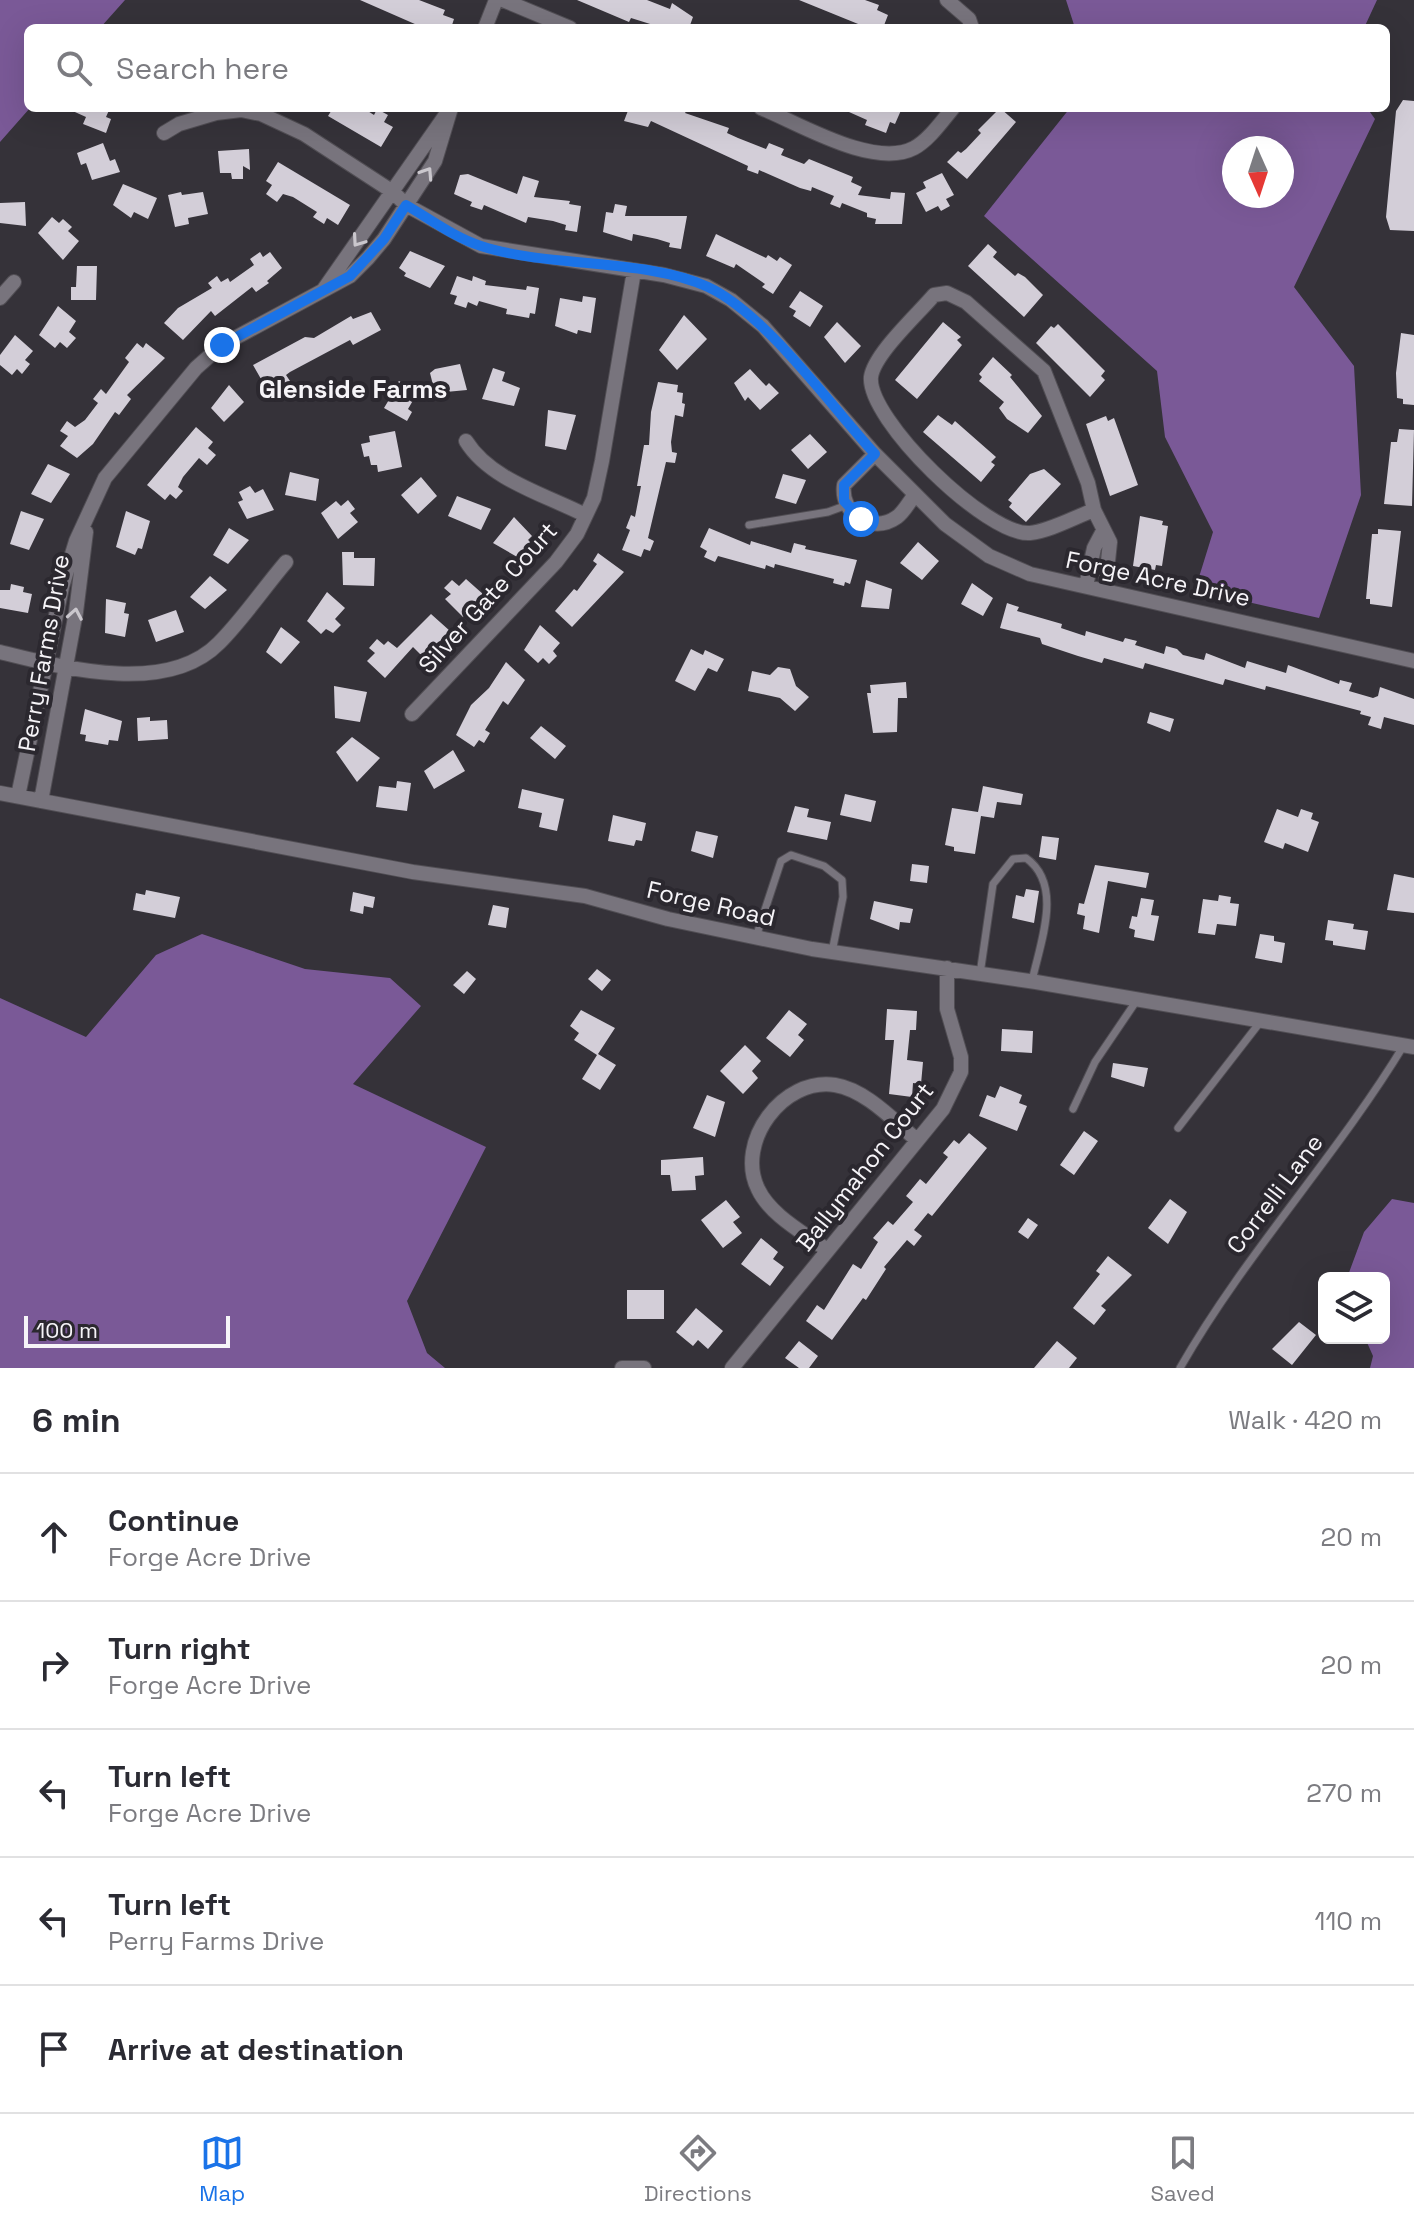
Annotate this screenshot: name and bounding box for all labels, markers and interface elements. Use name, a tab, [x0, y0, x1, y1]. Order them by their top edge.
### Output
search box	[24, 24, 1390, 112]
icon: search	[52, 46, 96, 90]
text: Search here	[116, 49, 289, 88]
north arrow	[1222, 136, 1294, 208]
one-way arrow	[417, 168, 432, 182]
one-way arrow	[353, 232, 368, 246]
route end	[204, 327, 240, 363]
district label: Glenside Farms	[259, 372, 447, 406]
route start	[843, 501, 879, 537]
street label: Silver Gate Court	[411, 515, 564, 680]
street label: Forge Acre Drive	[1063, 544, 1253, 613]
street label: Perry Farms Drive	[11, 552, 76, 754]
one-way arrow	[66, 607, 83, 621]
street label: Forge Road	[644, 874, 778, 933]
street label: Ballymahon Court	[789, 1076, 940, 1257]
street label: Correlli Lane	[1220, 1128, 1330, 1260]
map controls	[1318, 1272, 1390, 1344]
button: layers	[1318, 1272, 1390, 1344]
scale bar	[24, 1312, 230, 1348]
text: 100 m	[36, 1316, 98, 1344]
text: 6 min	[32, 1399, 121, 1442]
text: Walk · 420 m	[1228, 1403, 1382, 1437]
text: Continue	[108, 1501, 239, 1540]
icon: ahead	[32, 1515, 76, 1559]
text: 20 m	[1321, 1520, 1382, 1554]
text: Forge Acre Drive	[108, 1540, 311, 1574]
text: Turn right	[108, 1629, 251, 1668]
icon: right	[32, 1643, 76, 1687]
text: 20 m	[1321, 1648, 1382, 1682]
text: Forge Acre Drive	[108, 1668, 311, 1702]
text: Turn left	[108, 1757, 231, 1796]
icon: left	[32, 1771, 76, 1815]
text: 270 m	[1306, 1776, 1382, 1810]
text: Forge Acre Drive	[108, 1796, 311, 1830]
text: Turn left	[108, 1885, 231, 1924]
icon: left	[32, 1899, 76, 1943]
text: 110 m	[1315, 1904, 1382, 1938]
text: Perry Farms Drive	[108, 1924, 324, 1958]
icon: arrive	[32, 2027, 76, 2071]
text: Arrive at destination	[108, 2030, 404, 2069]
tab: Map	[199, 2131, 245, 2207]
tab: Directions	[644, 2131, 752, 2207]
tab: Saved	[1150, 2131, 1215, 2207]

